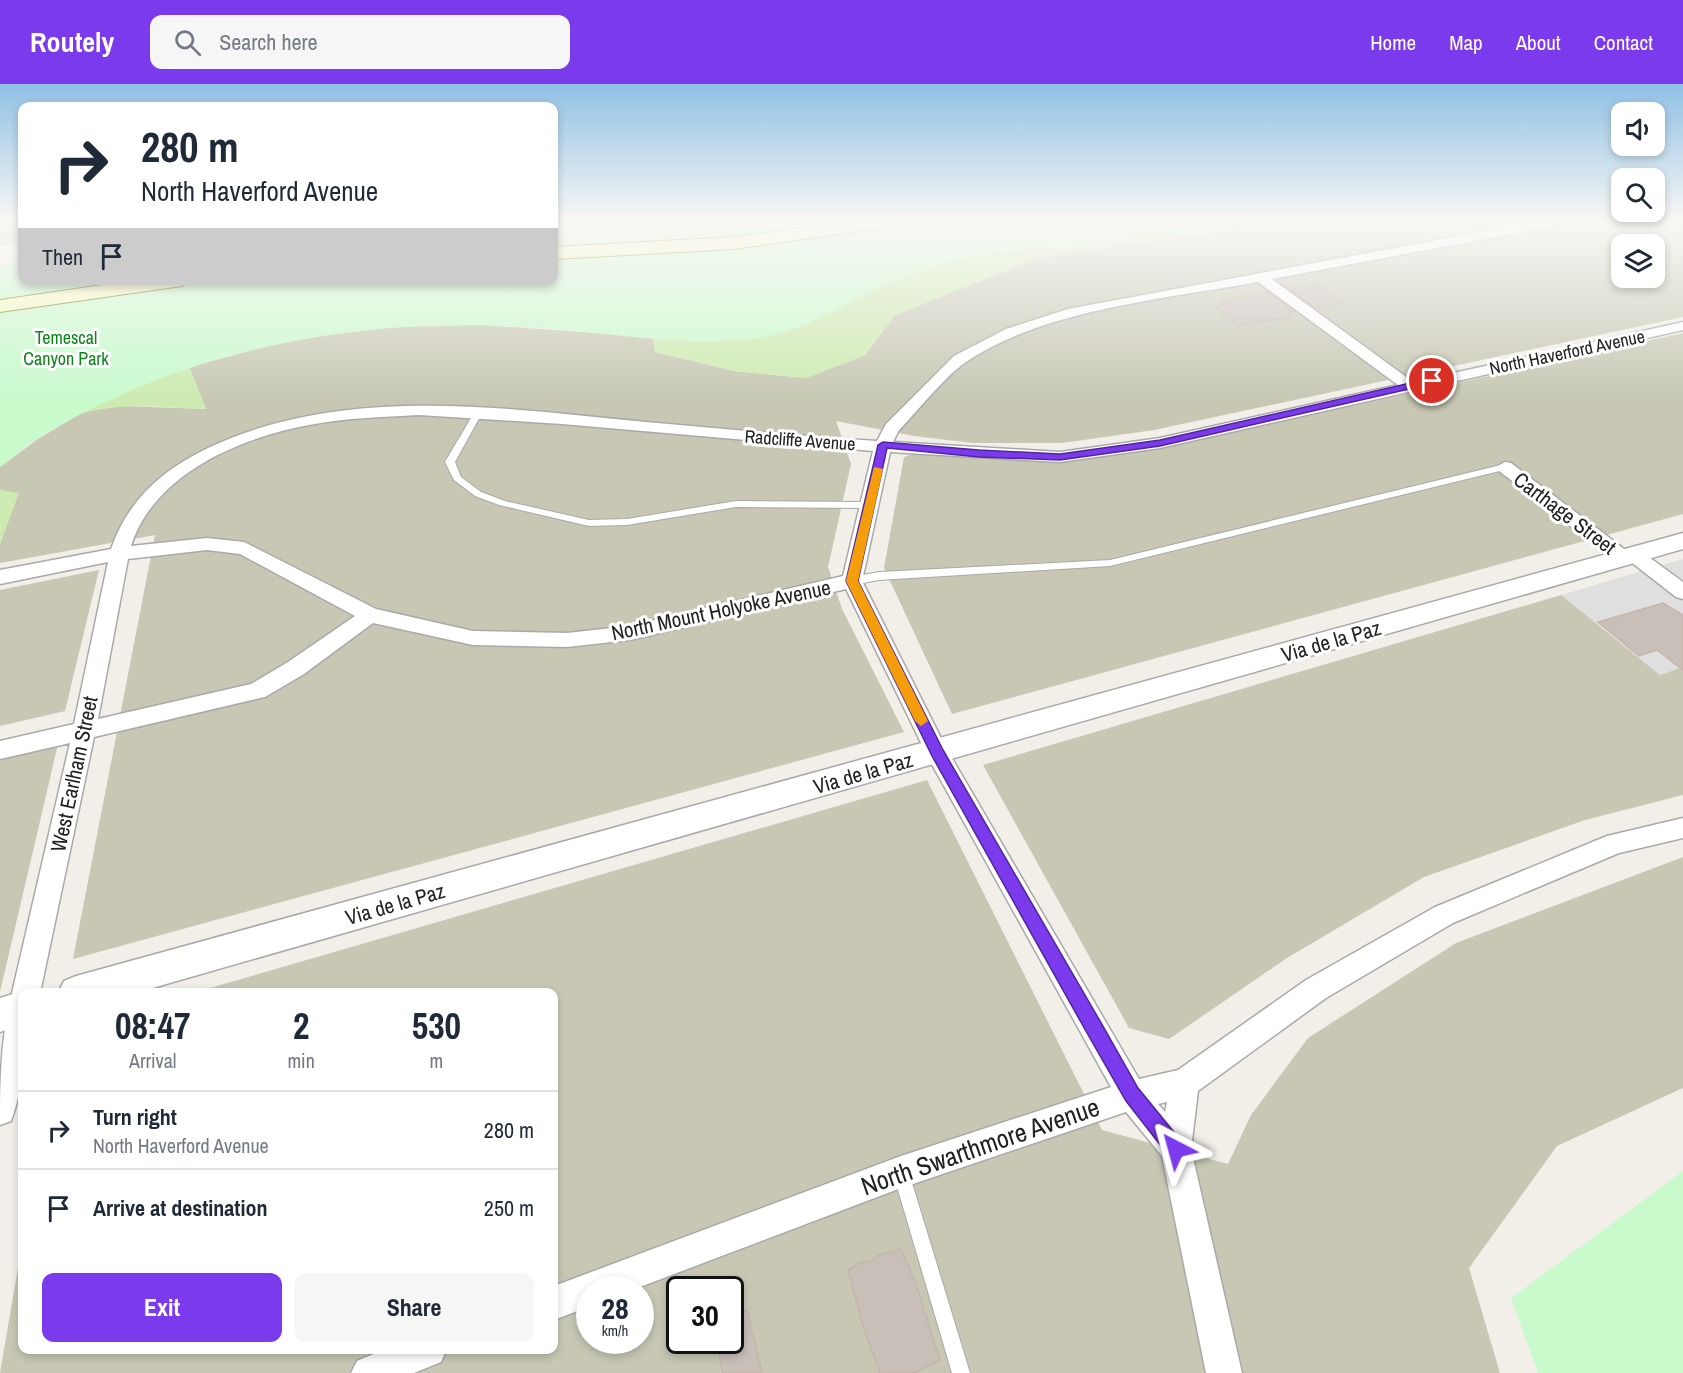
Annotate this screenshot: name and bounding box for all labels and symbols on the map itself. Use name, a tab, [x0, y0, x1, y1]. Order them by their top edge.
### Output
street label: North Haverford Avenue	[1487, 323, 1647, 381]
park label: Temescal Canyon Park	[23, 325, 109, 371]
pin	[1406, 355, 1457, 406]
street label: Radcliffe Avenue	[744, 424, 856, 456]
street label: Carthage Street	[1508, 465, 1622, 561]
street label: North Mount Holyoke Avenue	[609, 573, 833, 647]
street label: Via de la Paz	[1278, 613, 1384, 669]
street label: West Earlham Street	[43, 693, 105, 855]
street label: Via de la Paz	[810, 745, 916, 801]
street label: Via de la Paz	[342, 876, 448, 932]
street label: North Swarthmore Avenue	[856, 1089, 1104, 1203]
position arrow	[1144, 1117, 1208, 1181]
speed limit sign: 30	[666, 1276, 744, 1354]

